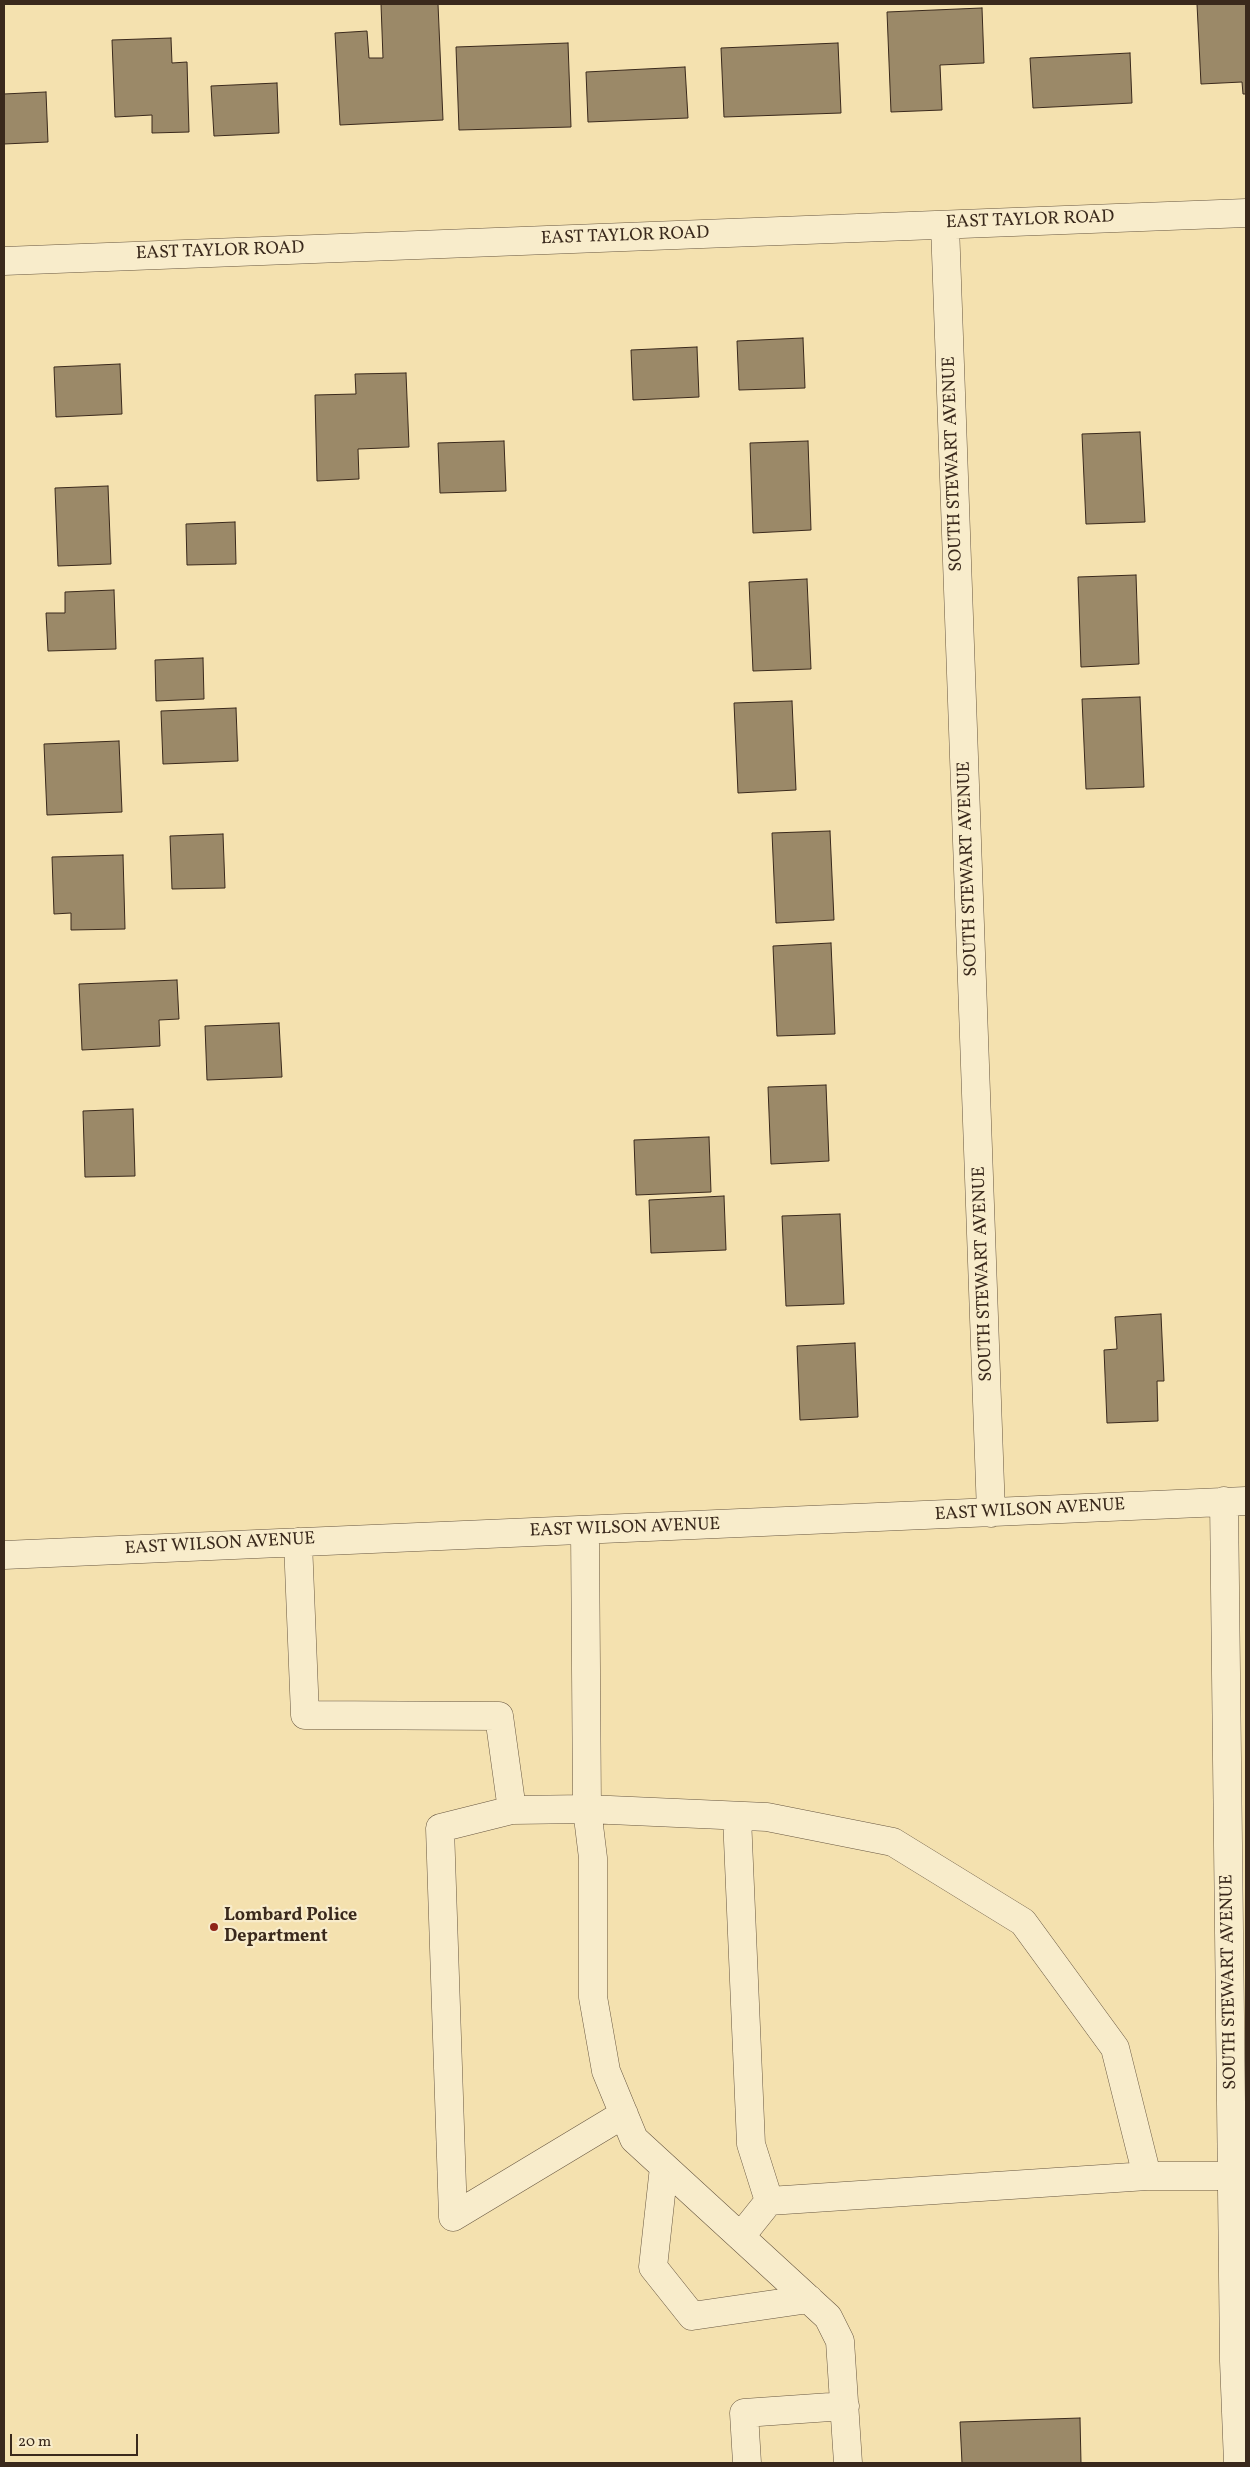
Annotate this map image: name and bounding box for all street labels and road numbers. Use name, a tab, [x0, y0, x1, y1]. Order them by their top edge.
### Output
street label: EAST TAYLOR ROAD	[945, 207, 1115, 235]
street label: EAST TAYLOR ROAD	[540, 223, 710, 251]
street label: EAST TAYLOR ROAD	[135, 238, 305, 266]
street label: SOUTH STEWART AVENUE	[939, 356, 969, 572]
street label: SOUTH STEWART AVENUE	[954, 761, 984, 977]
street label: SOUTH STEWART AVENUE	[969, 1166, 999, 1382]
street label: EAST WILSON AVENUE	[934, 1495, 1126, 1527]
street label: EAST WILSON AVENUE	[529, 1515, 721, 1543]
street label: EAST WILSON AVENUE	[124, 1529, 316, 1561]
street label: SOUTH STEWART AVENUE	[1217, 1874, 1243, 2090]

